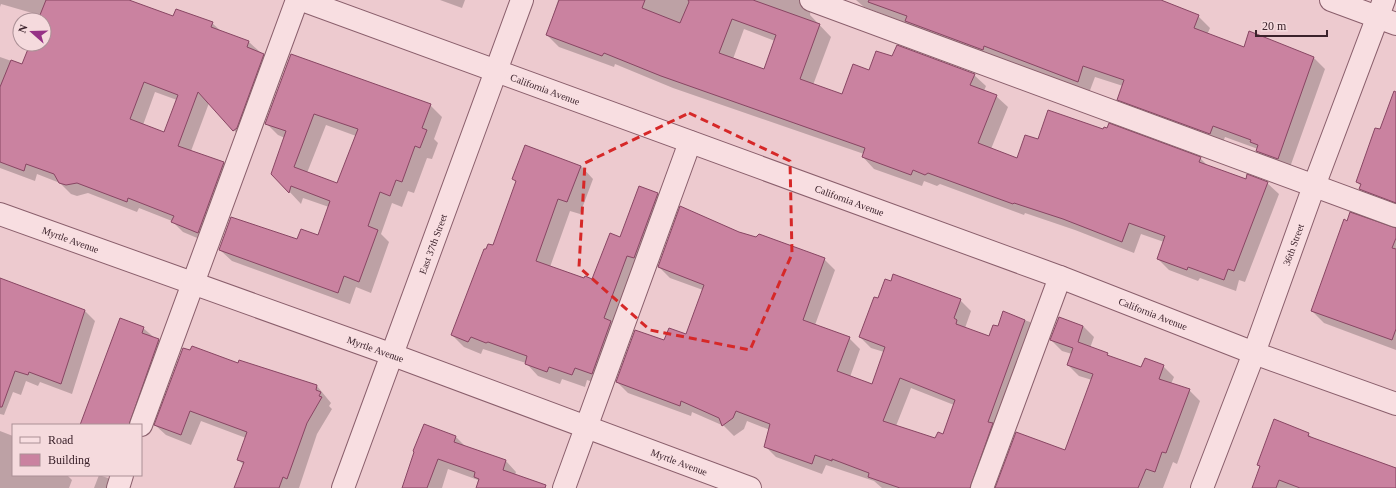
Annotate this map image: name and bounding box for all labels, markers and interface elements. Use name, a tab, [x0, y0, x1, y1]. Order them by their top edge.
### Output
north arrow	[12, 12, 52, 52]
scale bar	[1256, 12, 1327, 38]
text: 20 m	[1262, 19, 1287, 33]
text: N	[16, 23, 30, 34]
street label: California Avenue	[509, 71, 582, 107]
street label: California Avenue	[813, 182, 886, 218]
street label: East 37th Street	[416, 212, 449, 276]
street label: 36th Street	[1280, 222, 1306, 267]
street label: Myrtle Avenue	[41, 224, 101, 255]
street label: California Avenue	[1117, 295, 1190, 332]
street label: Myrtle Avenue	[346, 334, 406, 364]
legend	[12, 424, 142, 476]
text: Road	[48, 433, 73, 447]
street label: Myrtle Avenue	[649, 446, 710, 477]
text: Building	[48, 453, 90, 467]

